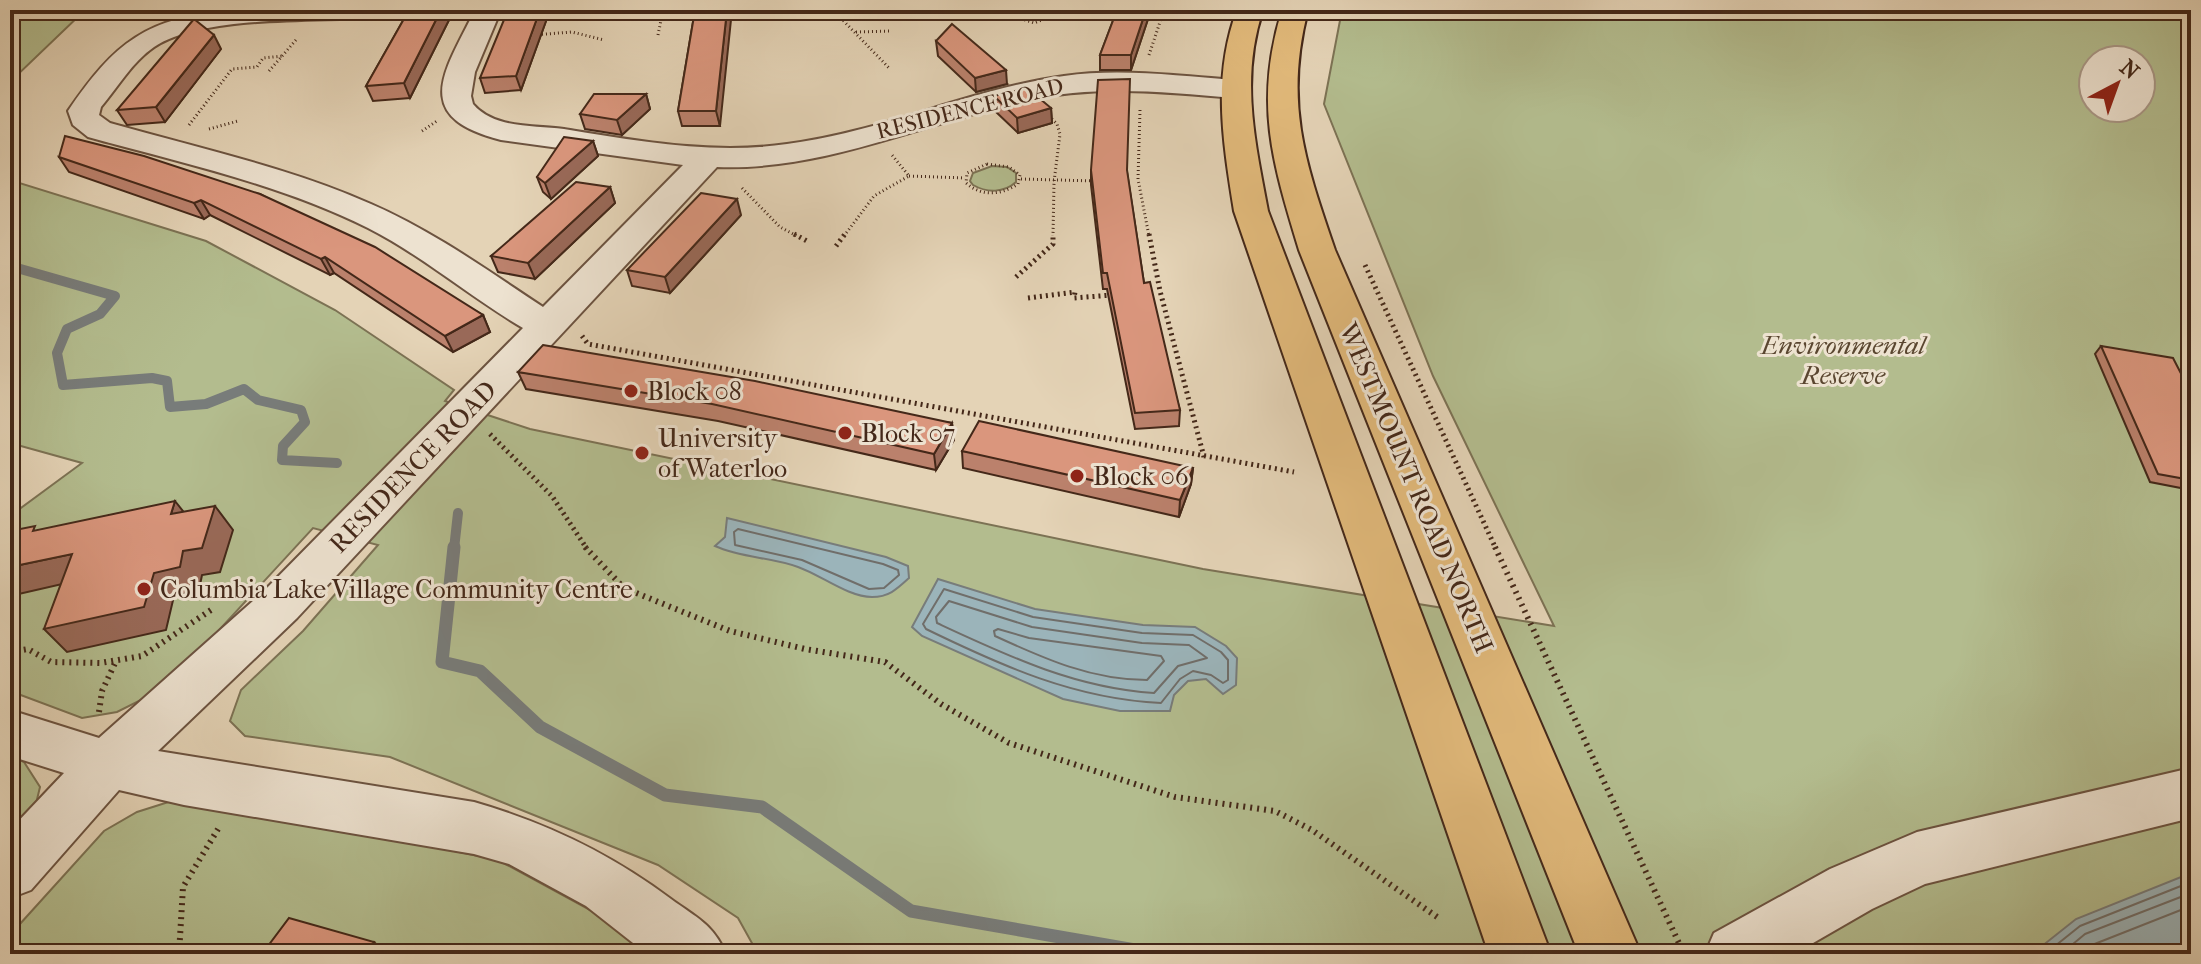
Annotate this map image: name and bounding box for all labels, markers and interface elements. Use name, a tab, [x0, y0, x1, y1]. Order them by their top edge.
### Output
north arrow	[2077, 44, 2157, 124]
text: N	[2115, 54, 2145, 85]
street label: RESIDENCE ROAD	[874, 73, 1066, 145]
street label: WESTMOUNT ROAD NORTH	[1332, 317, 1500, 658]
park label: Environmental Reserve	[1759, 330, 1928, 391]
street label: RESIDENCE ROAD	[323, 375, 503, 559]
place label: Block 08	[647, 376, 742, 407]
marker: Block 08	[622, 382, 640, 400]
place label: Block 07	[861, 418, 955, 449]
place label: University of Waterloo	[658, 423, 787, 484]
marker: Block 07	[836, 424, 854, 442]
marker: University of Waterloo	[633, 444, 651, 462]
place label: Block 06	[1093, 461, 1190, 492]
marker: Block 06	[1068, 467, 1086, 485]
place label: Columbia Lake Village Community Centre	[160, 574, 633, 605]
marker: Columbia Lake Village Community Centre	[135, 580, 153, 598]

